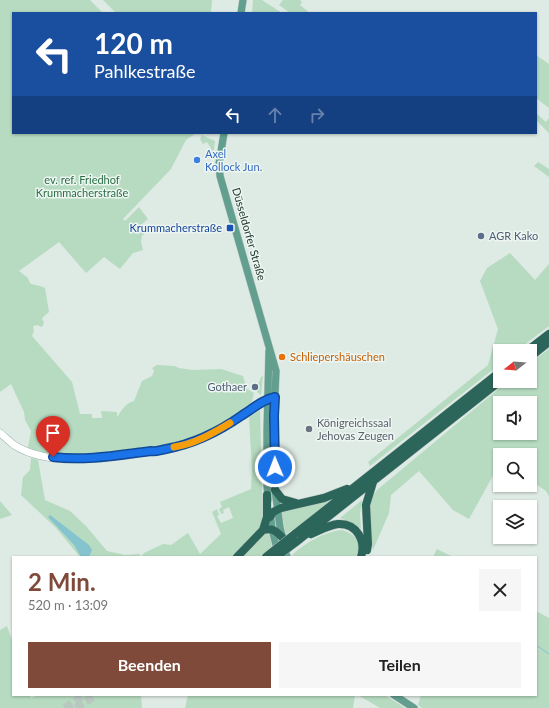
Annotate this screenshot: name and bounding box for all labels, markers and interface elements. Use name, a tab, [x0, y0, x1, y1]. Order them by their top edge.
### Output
text: 120 m	[94, 26, 173, 60]
icon: left	[28, 28, 80, 80]
text: Pahlkestraße	[94, 60, 195, 82]
icon: left	[222, 104, 244, 126]
icon: ahead	[264, 104, 286, 126]
icon: right	[306, 104, 328, 126]
place label: Axel Kollock Jun.	[205, 147, 262, 173]
marker: Axel Kollock Jun.	[192, 155, 202, 165]
park label: ev. ref. Friedhof Krummacherstraße	[36, 173, 128, 199]
street label: Düsseldorfer Straße	[230, 186, 269, 282]
place label: Krummacherstraße	[130, 221, 222, 234]
marker: Krummacherstraße	[225, 223, 235, 233]
place label: AGR Kako	[489, 229, 538, 242]
marker: AGR Kako	[476, 231, 486, 241]
north arrow	[493, 344, 537, 388]
map controls	[493, 344, 537, 544]
place label: Schliepershäuschen	[290, 350, 385, 363]
marker: Schliepershäuschen	[277, 352, 287, 362]
place label: Gothaer	[208, 380, 247, 393]
marker: Gothaer	[250, 382, 260, 392]
button: sound	[493, 396, 537, 440]
pin	[36, 416, 70, 457]
place label: Königreichssaal Jehovas Zeugen	[317, 416, 394, 442]
icon: arrive	[42, 422, 64, 444]
marker: Königreichssaal Jehovas Zeugen	[304, 424, 314, 434]
position arrow	[254, 446, 296, 488]
button: search	[493, 448, 537, 492]
button: layers	[493, 500, 537, 544]
text: 2 Min.	[28, 567, 96, 596]
button: close	[479, 569, 521, 611]
text: 520 m · 13:09	[28, 597, 108, 613]
button: Beenden	[28, 642, 271, 688]
button: Teilen	[279, 642, 521, 688]

